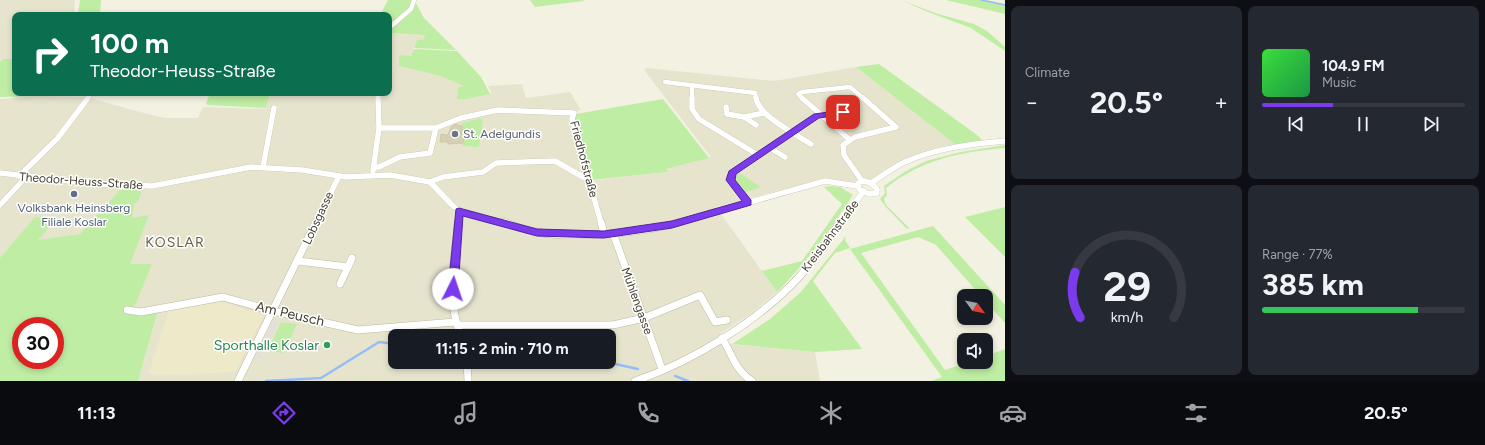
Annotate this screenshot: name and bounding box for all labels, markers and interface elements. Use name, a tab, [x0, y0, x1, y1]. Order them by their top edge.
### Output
text: 100 m	[90, 26, 169, 60]
icon: right	[24, 28, 76, 80]
text: 104.9 FM	[1322, 57, 1385, 75]
text: Theodor-Heuss-Straße	[90, 60, 276, 82]
text: Climate	[1025, 65, 1070, 80]
text: Music	[1322, 75, 1356, 90]
text: 20.5°	[1090, 84, 1163, 121]
text: −	[1025, 89, 1039, 116]
text: +	[1214, 89, 1228, 116]
pin	[826, 95, 860, 129]
icon: arrive	[832, 101, 854, 123]
icon: previous	[1285, 113, 1307, 135]
icon: pause	[1352, 113, 1374, 135]
icon: next	[1420, 113, 1442, 135]
street label: Friedhofstraße	[567, 119, 601, 199]
place label: St. Adelgundis	[463, 127, 541, 141]
marker: St. Adelgundis	[450, 129, 460, 139]
street label: Theodor-Heuss-Straße	[19, 170, 144, 192]
marker: Volksbank Heinsberg Filiale Koslar	[69, 189, 79, 199]
street label: Lobsgasse	[300, 189, 337, 247]
street label: Kreisbahnstraße	[798, 197, 862, 275]
place label: Volksbank Heinsberg Filiale Koslar	[18, 201, 130, 229]
district label: KOSLAR	[145, 234, 205, 251]
text: Range · 77%	[1262, 247, 1333, 262]
text: 29	[1102, 261, 1151, 311]
street label: Mühlengasse	[618, 266, 656, 337]
text: 385 km	[1262, 266, 1364, 303]
position arrow	[432, 268, 474, 310]
north arrow	[957, 289, 993, 325]
map controls	[957, 289, 993, 369]
street label: Am Peusch	[254, 298, 326, 330]
text: km/h	[1110, 307, 1143, 325]
speed limit sign: 30	[12, 317, 64, 369]
button: sound	[957, 333, 993, 369]
place label: Sporthalle Koslar	[214, 337, 319, 354]
marker: Sporthalle Koslar	[322, 340, 332, 350]
text: 11:15 · 2 min · 710 m	[435, 340, 569, 358]
icon: directions	[270, 399, 298, 427]
icon: music	[452, 399, 480, 427]
icon: phone	[634, 399, 662, 427]
icon: climate	[817, 399, 845, 427]
icon: car	[999, 399, 1027, 427]
icon: filters	[1182, 399, 1210, 427]
text: 11:13	[77, 402, 115, 424]
text: 20.5°	[1364, 402, 1408, 424]

